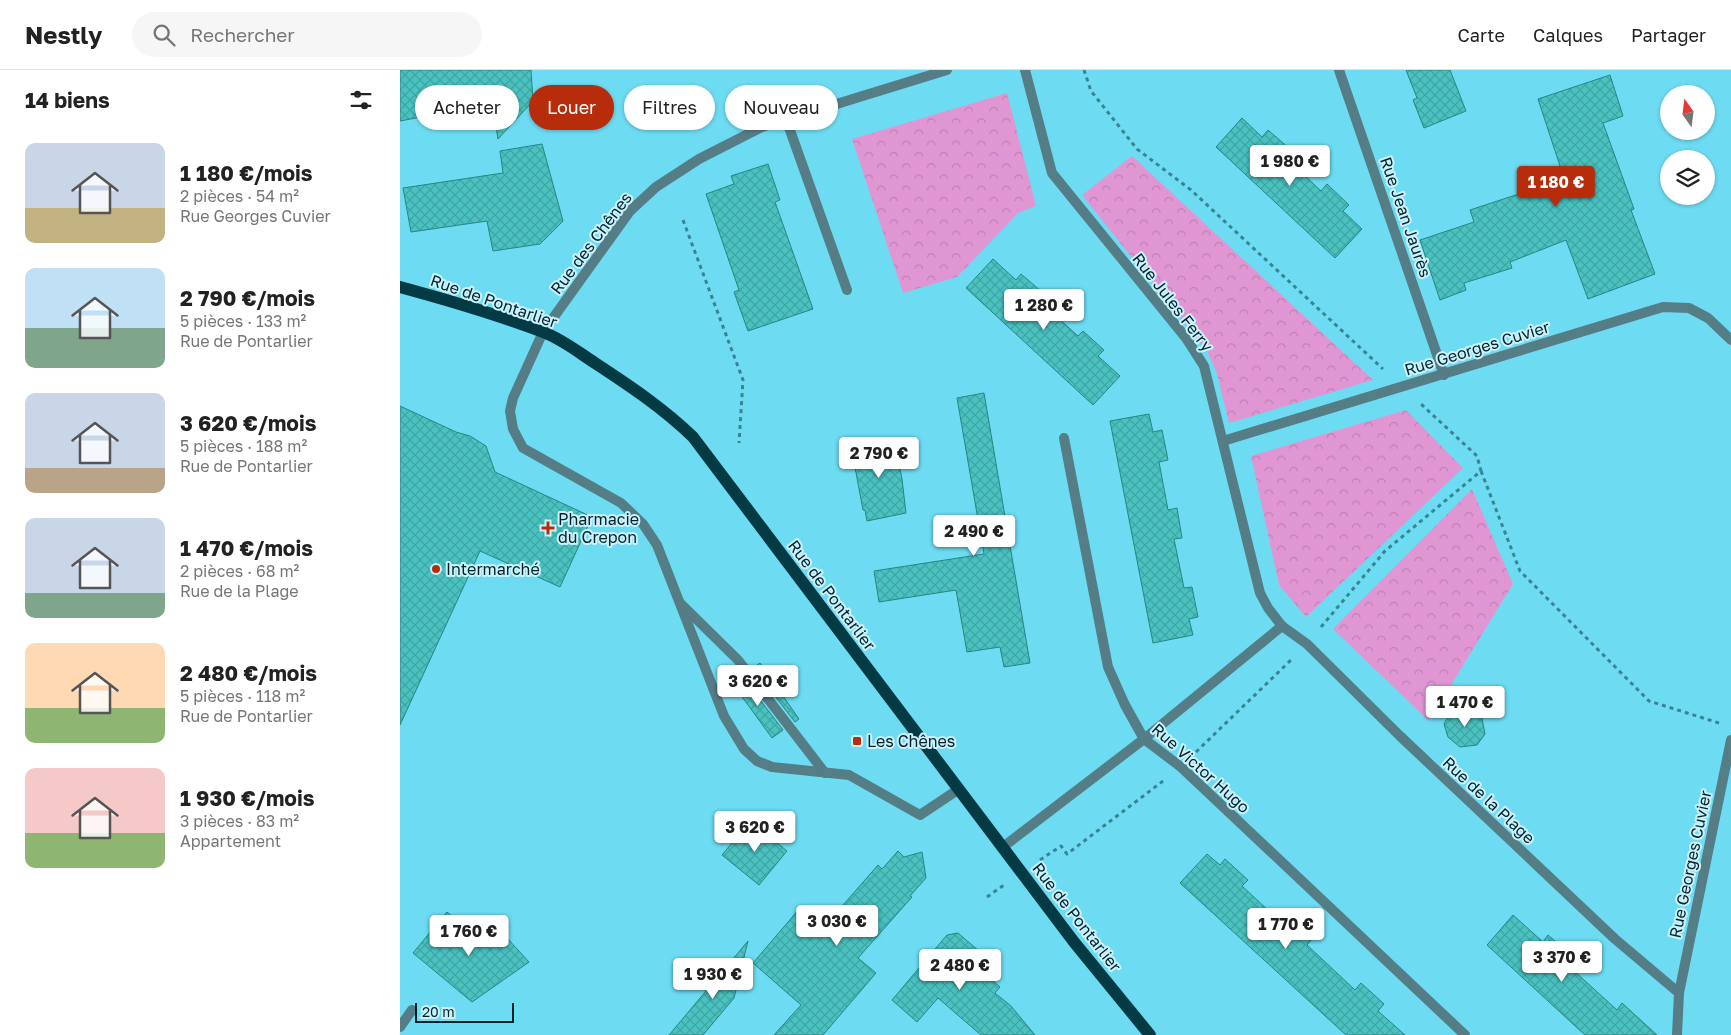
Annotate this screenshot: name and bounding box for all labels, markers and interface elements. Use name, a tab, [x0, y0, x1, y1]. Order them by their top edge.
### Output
search box	[132, 12, 482, 57]
text: Nestly	[25, 20, 102, 49]
icon: search	[150, 21, 178, 49]
text: Rechercher	[190, 23, 295, 46]
text: Carte	[1458, 24, 1505, 46]
text: Calques	[1533, 24, 1603, 46]
text: Partager	[1631, 24, 1706, 46]
chip: Acheter	[415, 85, 519, 130]
chip: Louer	[529, 85, 614, 130]
chip: Filtres	[624, 85, 715, 130]
chip: Nouveau	[725, 85, 838, 130]
north arrow	[1660, 85, 1715, 140]
map controls	[1660, 85, 1715, 205]
icon: filters	[347, 86, 375, 114]
text: 14 biens	[25, 87, 110, 113]
pin: 1 980 €	[1244, 144, 1336, 187]
button: layers	[1660, 150, 1715, 205]
text: 1 980 €	[1261, 151, 1319, 171]
street label: Rue Jean Jaurès	[1376, 154, 1436, 280]
text: 1 180 €/mois	[180, 160, 313, 186]
icon: home	[65, 163, 125, 223]
pin: 1 180 €	[1510, 166, 1602, 208]
text: 1 180 €	[1528, 172, 1584, 192]
text: 2 pièces · 54 m²	[180, 186, 299, 206]
street label: Rue des Chênes	[546, 188, 636, 298]
text: Rue Georges Cuvier	[180, 206, 331, 226]
street label: Rue Jules Ferry	[1128, 249, 1218, 355]
street label: Rue de Pontarlier	[428, 270, 560, 332]
text: 2 790 €/mois	[180, 285, 315, 311]
icon: home	[65, 288, 125, 348]
pin: 1 280 €	[998, 288, 1090, 331]
text: 1 280 €	[1015, 295, 1073, 315]
text: 5 pièces · 133 m²	[180, 311, 306, 331]
street label: Rue Georges Cuvier	[1402, 316, 1552, 380]
text: Rue de Pontarlier	[180, 331, 313, 351]
text: 3 620 €/mois	[180, 410, 316, 436]
icon: home	[65, 413, 125, 473]
text: 5 pièces · 188 m²	[180, 436, 307, 456]
pin: 2 790 €	[833, 436, 925, 479]
text: 2 790 €	[850, 443, 908, 463]
text: Rue de Pontarlier	[180, 456, 313, 476]
place label: Pharmacie du Crepon	[558, 509, 639, 547]
pin: 2 490 €	[928, 514, 1020, 557]
text: 2 490 €	[944, 521, 1004, 541]
marker: Pharmacie du Crepon	[542, 522, 554, 534]
text: 1 470 €/mois	[180, 535, 313, 561]
street label: Rue de Pontarlier	[784, 536, 880, 654]
icon: home	[65, 538, 125, 598]
place label: Intermarché	[446, 559, 540, 579]
text: 2 pièces · 68 m²	[180, 561, 299, 581]
marker: Intermarché	[430, 563, 442, 575]
text: Rue de la Plage	[180, 581, 299, 601]
text: 2 480 €/mois	[180, 660, 317, 686]
icon: home	[65, 663, 125, 723]
pin: 3 620 €	[712, 664, 804, 707]
text: 3 620 €	[728, 671, 788, 691]
text: 5 pièces · 118 m²	[180, 686, 305, 706]
pin: 1 470 €	[1419, 686, 1511, 728]
text: 1 470 €	[1437, 692, 1493, 712]
text: Rue de Pontarlier	[180, 706, 313, 726]
street label: Rue Victor Hugo	[1148, 719, 1254, 817]
place label: Les Chênes	[867, 731, 955, 751]
marker: Les Chênes	[851, 735, 863, 747]
street label: Rue de la Plage	[1439, 752, 1539, 848]
text: 1 930 €/mois	[180, 785, 314, 811]
icon: home	[65, 788, 125, 848]
street label: Rue Georges Cuvier	[1665, 788, 1715, 940]
pin: 3 620 €	[709, 810, 801, 853]
text: 3 pièces · 83 m²	[180, 811, 299, 831]
text: 3 620 €	[725, 817, 785, 837]
text: Appartement	[180, 831, 281, 851]
street label: Rue de Pontarlier	[1028, 858, 1126, 976]
pin: 3 030 €	[791, 904, 883, 947]
pin: 1 770 €	[1240, 908, 1332, 950]
text: 3 030 €	[807, 911, 867, 931]
pin: 1 760 €	[423, 914, 515, 957]
text: 1 770 €	[1258, 914, 1314, 934]
text: 1 760 €	[441, 921, 497, 941]
pin: 3 370 €	[1516, 940, 1608, 983]
text: 3 370 €	[1533, 947, 1591, 967]
pin: 2 480 €	[914, 948, 1006, 991]
text: 2 480 €	[930, 955, 990, 975]
pin: 1 930 €	[667, 958, 759, 1000]
text: 1 930 €	[684, 964, 742, 984]
scale bar	[415, 1000, 514, 1023]
text: 20 m	[422, 1003, 455, 1020]

